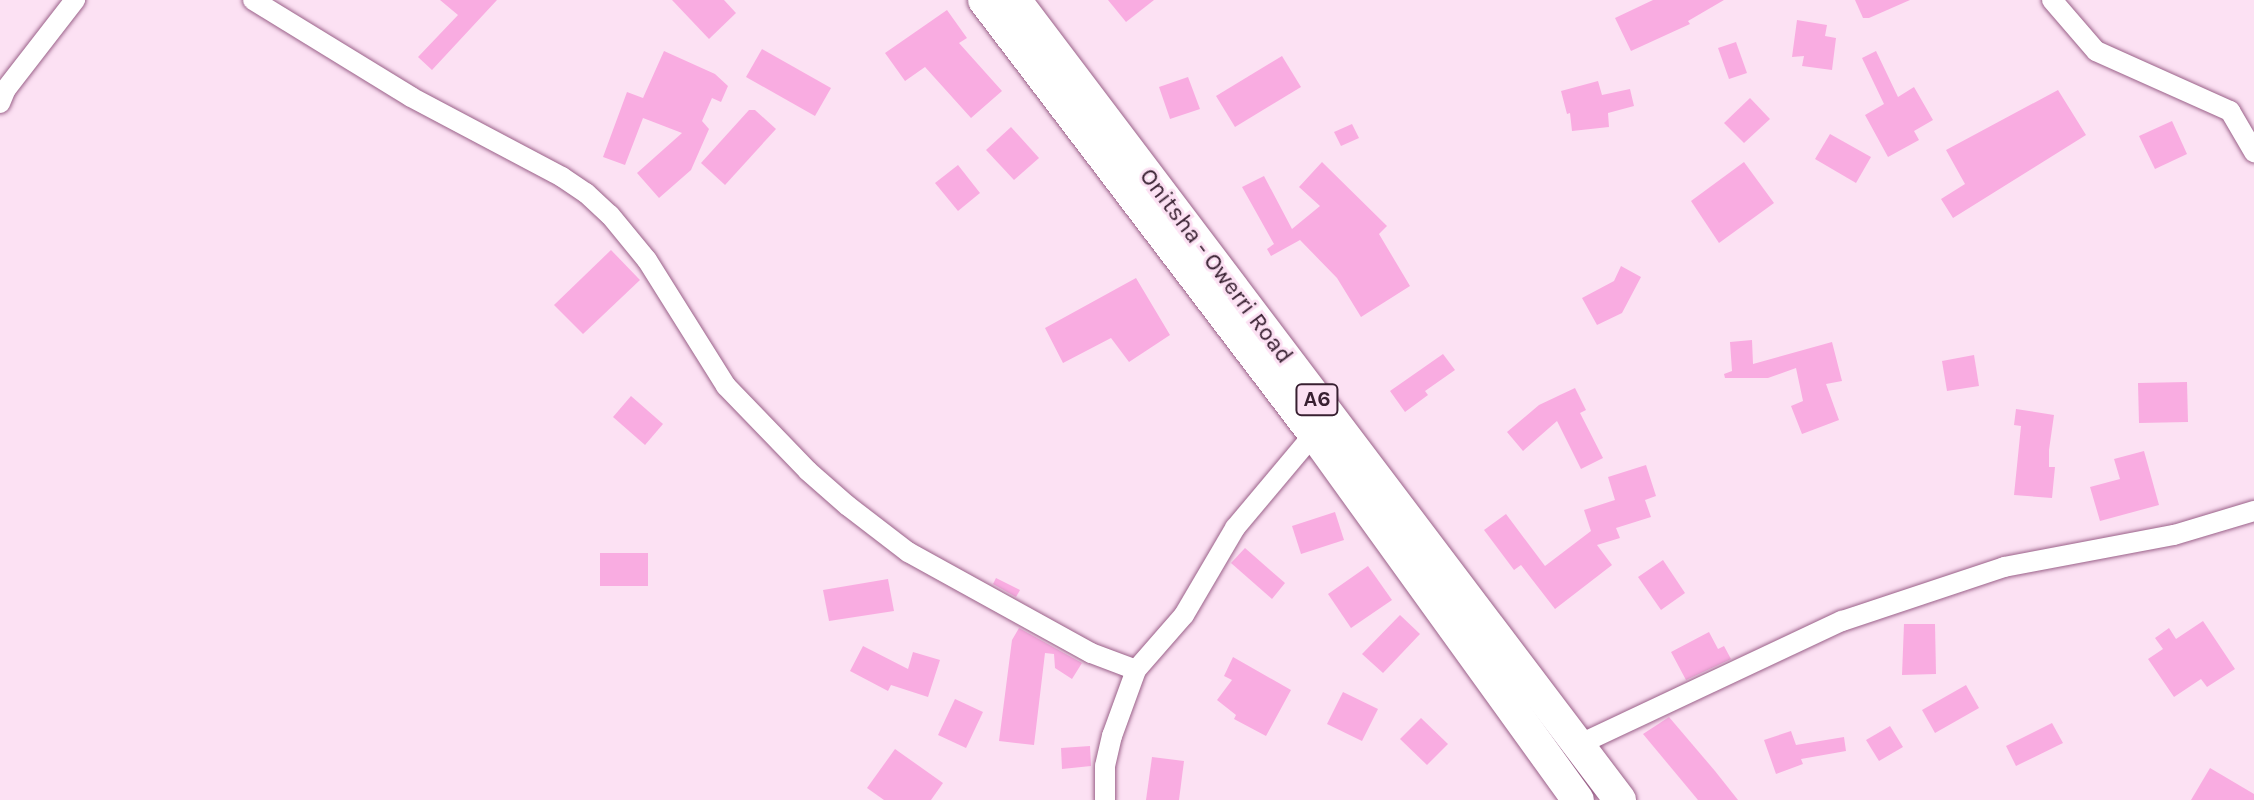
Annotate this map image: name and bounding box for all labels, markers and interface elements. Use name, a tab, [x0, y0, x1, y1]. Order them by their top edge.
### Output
street label: Onitsha - Owerri Road	[1133, 163, 1299, 369]
road number: A6	[1295, 382, 1339, 418]

